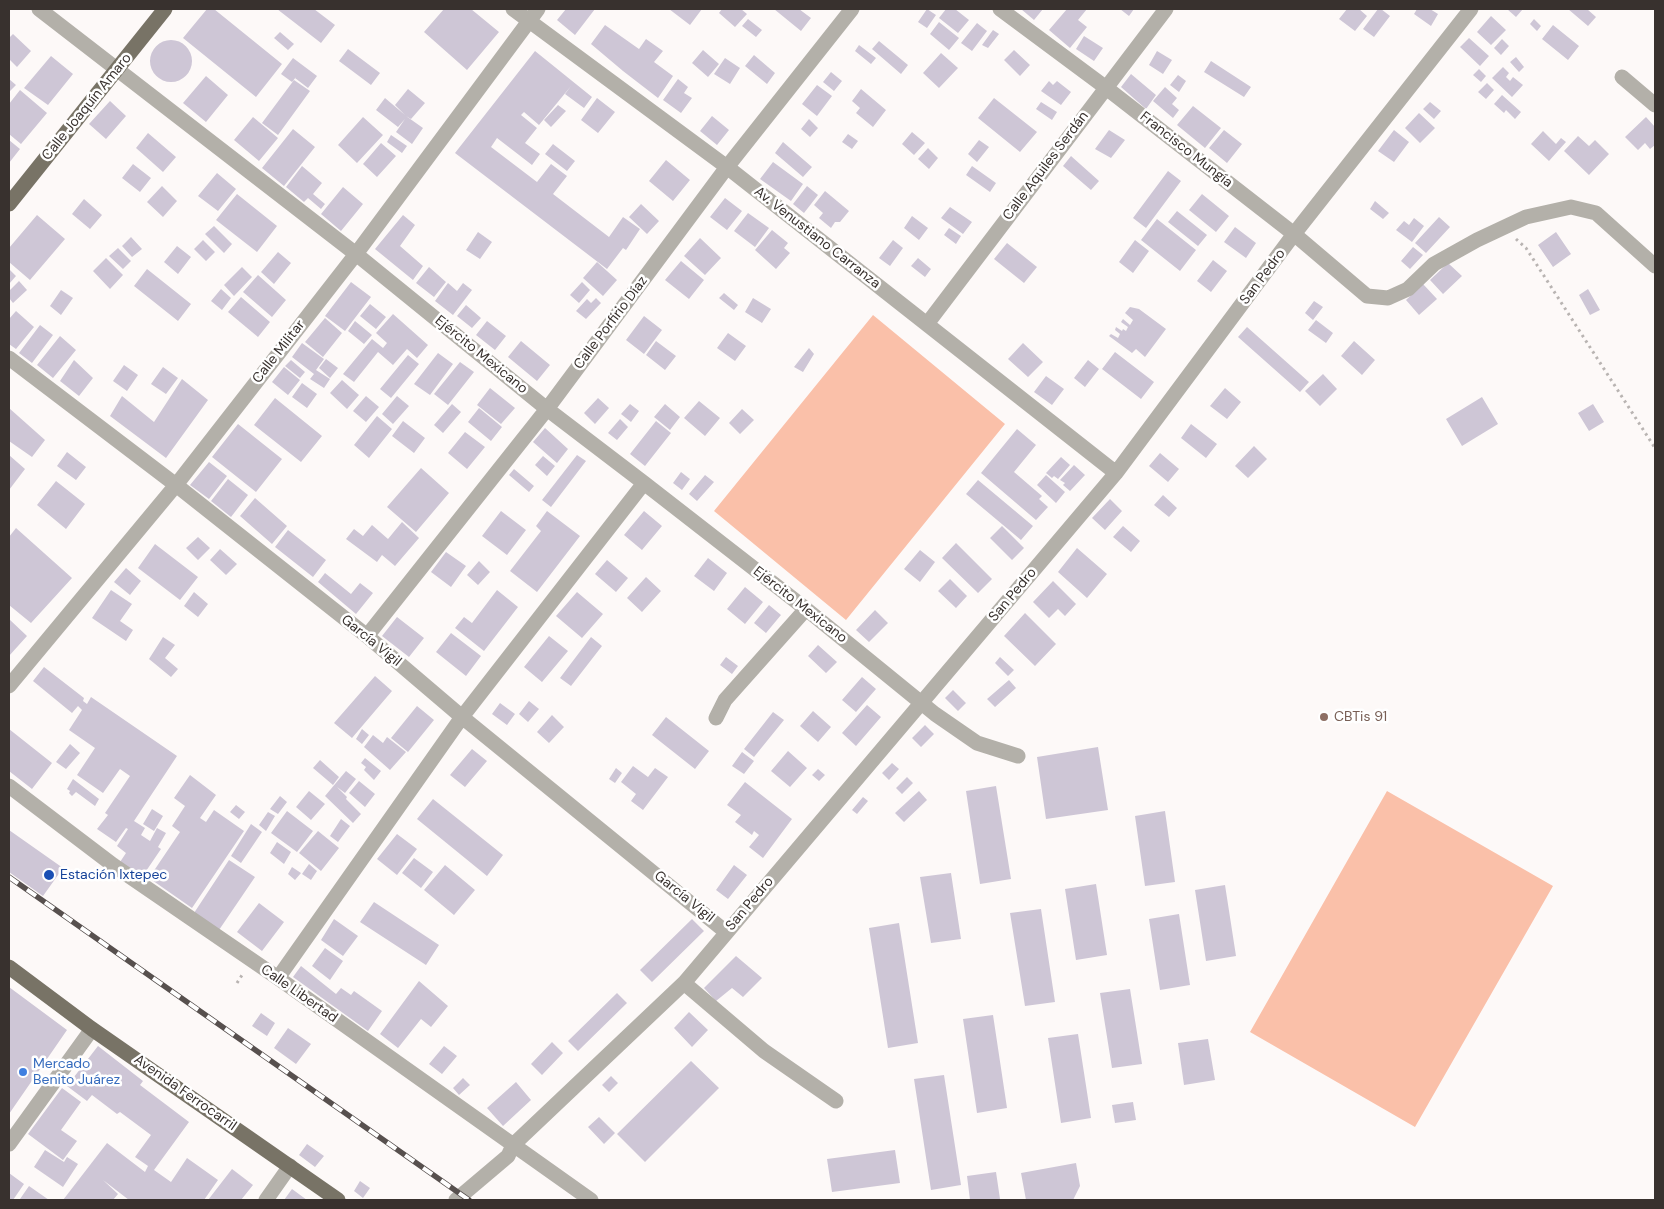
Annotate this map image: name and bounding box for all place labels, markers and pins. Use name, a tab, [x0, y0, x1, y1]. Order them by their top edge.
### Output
place label: CBTis 91	[1334, 709, 1387, 725]
marker: CBTis 91	[1318, 711, 1330, 723]
place label: Estación Ixtepec	[60, 867, 167, 883]
marker: Estación Ixtepec	[42, 868, 56, 882]
place label: Mercado Benito Juárez	[33, 1056, 120, 1088]
marker: Mercado Benito Juárez	[17, 1066, 29, 1078]

